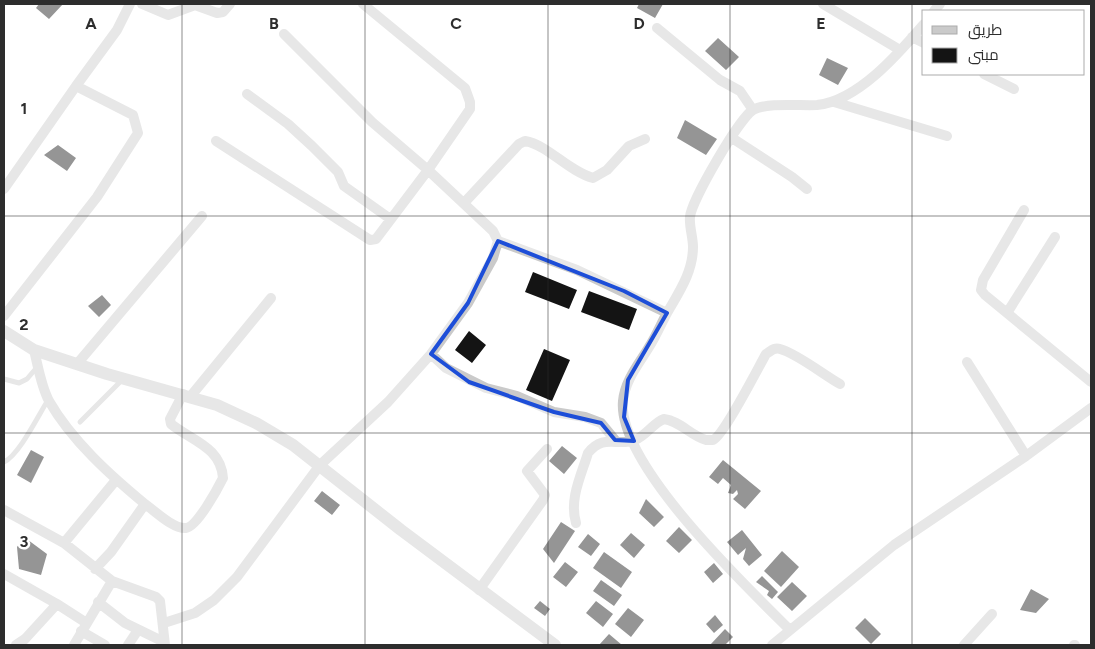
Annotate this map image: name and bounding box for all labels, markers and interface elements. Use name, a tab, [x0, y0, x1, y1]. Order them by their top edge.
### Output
legend	[922, 10, 1085, 75]
text: A	[85, 14, 97, 33]
text: B	[269, 14, 279, 33]
text: C	[450, 14, 462, 33]
text: D	[633, 14, 645, 33]
text: E	[816, 14, 826, 33]
text: طريق	[968, 21, 1002, 40]
text: مبنى	[968, 46, 999, 65]
text: 1	[21, 99, 27, 118]
text: 2	[19, 315, 29, 334]
text: 3	[20, 532, 29, 551]

